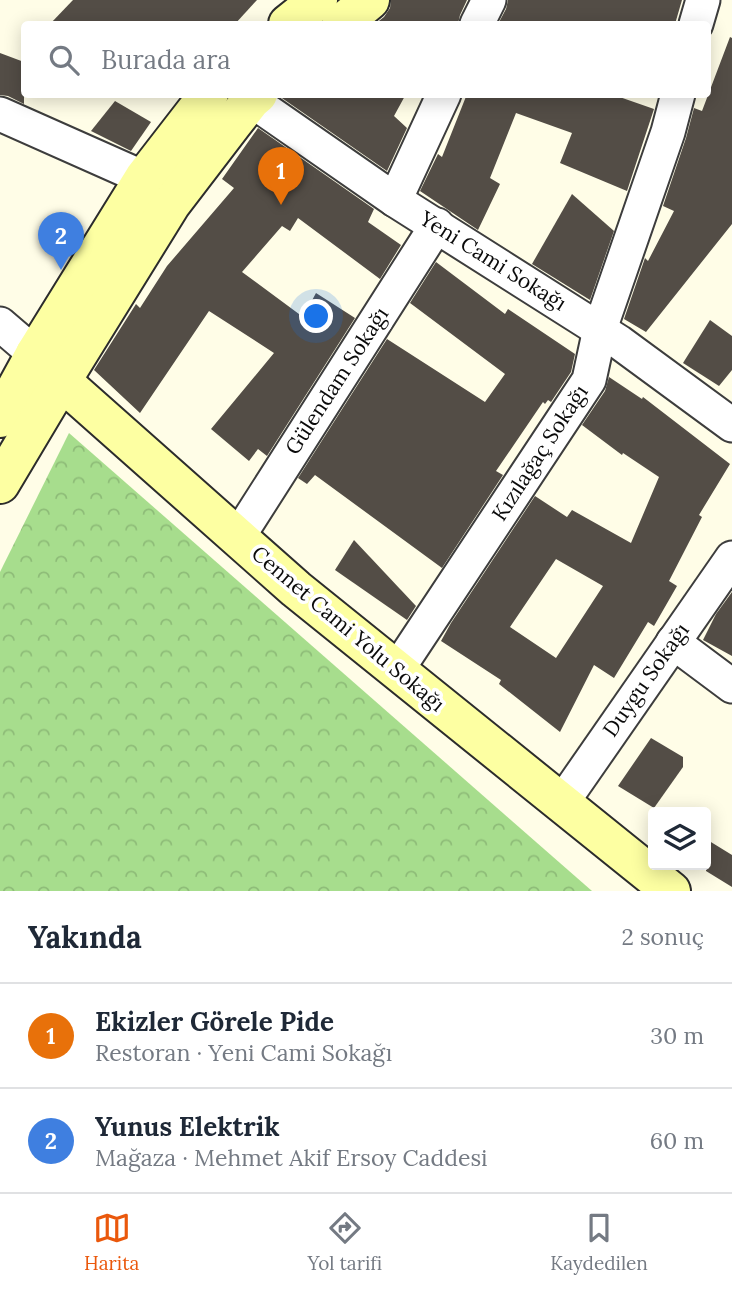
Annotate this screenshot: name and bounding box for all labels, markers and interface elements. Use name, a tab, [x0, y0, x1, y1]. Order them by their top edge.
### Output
search box	[21, 21, 711, 98]
icon: search	[45, 41, 83, 79]
text: Burada ara	[101, 43, 231, 76]
pin: 1	[258, 147, 304, 205]
street label: Yeni Cami Sokağı	[414, 204, 572, 317]
pin: 2	[38, 212, 84, 270]
your location	[299, 299, 333, 333]
street label: Gülendam Sokağı	[279, 302, 394, 460]
street label: Kızılağaç Sokağı	[486, 380, 594, 526]
street label: Cennet Cami Yolu Sokağı	[246, 540, 451, 718]
street label: Duygu Sokağı	[596, 617, 695, 742]
map controls	[648, 807, 711, 870]
button: layers	[648, 807, 711, 870]
text: Yakında	[28, 918, 142, 956]
text: 2 sonuç	[622, 922, 704, 951]
text: Ekizler Görele Pide	[95, 1005, 334, 1038]
text: 1	[46, 1021, 56, 1050]
text: 30 m	[650, 1021, 704, 1050]
text: Restoran · Yeni Cami Sokağı	[95, 1038, 392, 1067]
text: Yunus Elektrik	[95, 1110, 280, 1143]
text: 2	[45, 1126, 57, 1155]
text: 60 m	[650, 1126, 704, 1155]
text: Mağaza · Mehmet Akif Ersoy Caddesi	[95, 1143, 488, 1172]
tab: Harita	[84, 1209, 139, 1275]
tab: Yol tarifi	[308, 1209, 382, 1275]
tab: Kaydedilen	[550, 1209, 648, 1275]

